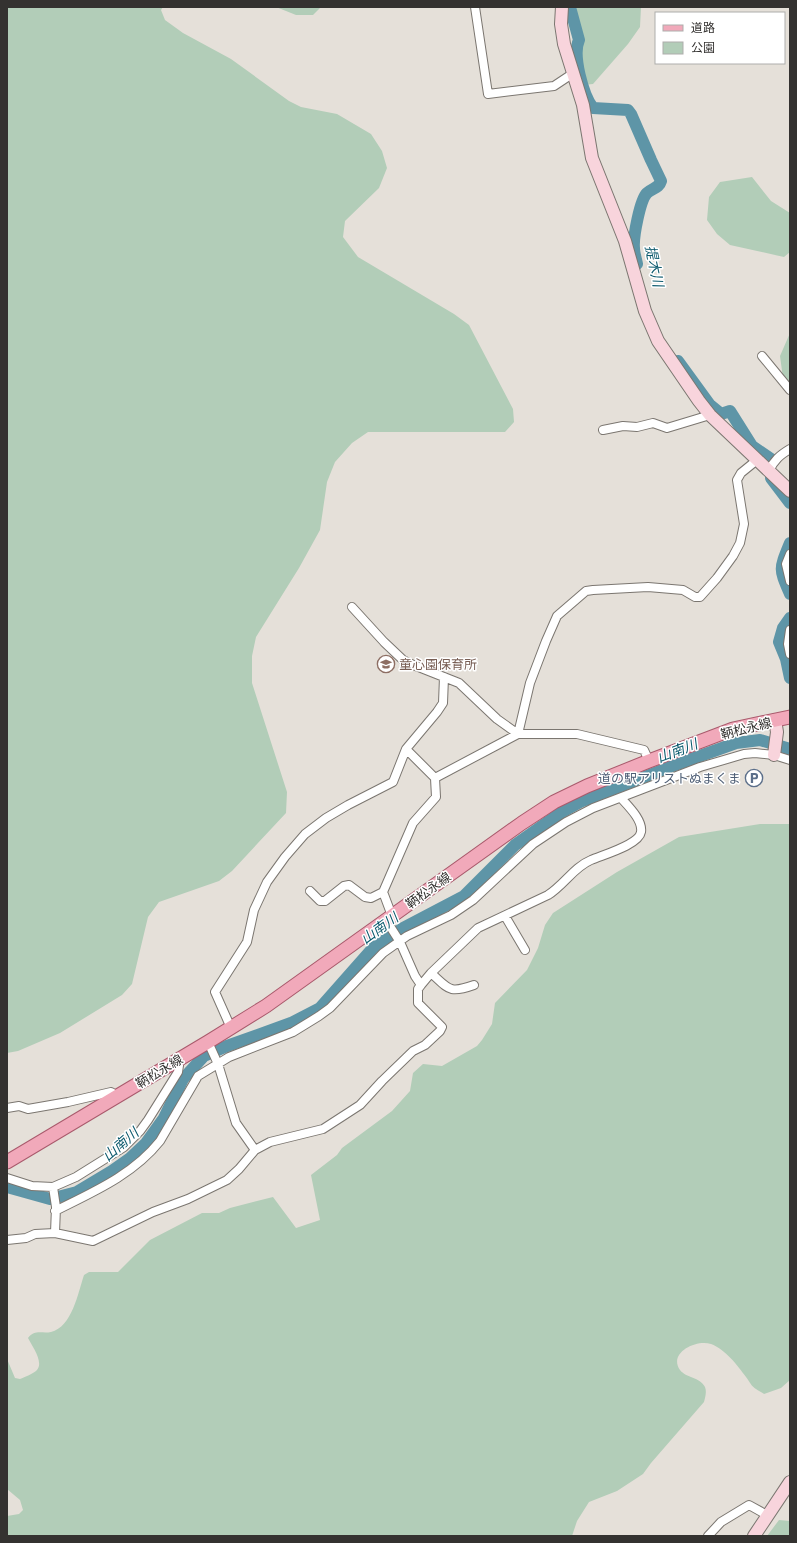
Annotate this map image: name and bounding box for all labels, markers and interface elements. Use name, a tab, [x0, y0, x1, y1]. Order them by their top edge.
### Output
legend	[655, 12, 785, 64]
text: 道路	[691, 20, 715, 34]
text: 公園	[691, 40, 715, 54]
water label: 提木川	[642, 244, 668, 290]
school or university icon: 童心園保育所	[376, 654, 396, 674]
place label: 童心園保育所	[399, 656, 477, 672]
street label: 鞆松永線	[719, 714, 773, 742]
water label: 山南川	[654, 734, 702, 765]
parking icon: 道の駅アリストぬまくま	[744, 768, 764, 788]
place label: 道の駅アリストぬまくま	[598, 770, 741, 786]
street label: 鞆松永線	[402, 868, 454, 912]
water label: 山南川	[357, 908, 403, 947]
street label: 鞆松永線	[133, 1051, 185, 1091]
water label: 山南川	[99, 1122, 143, 1164]

